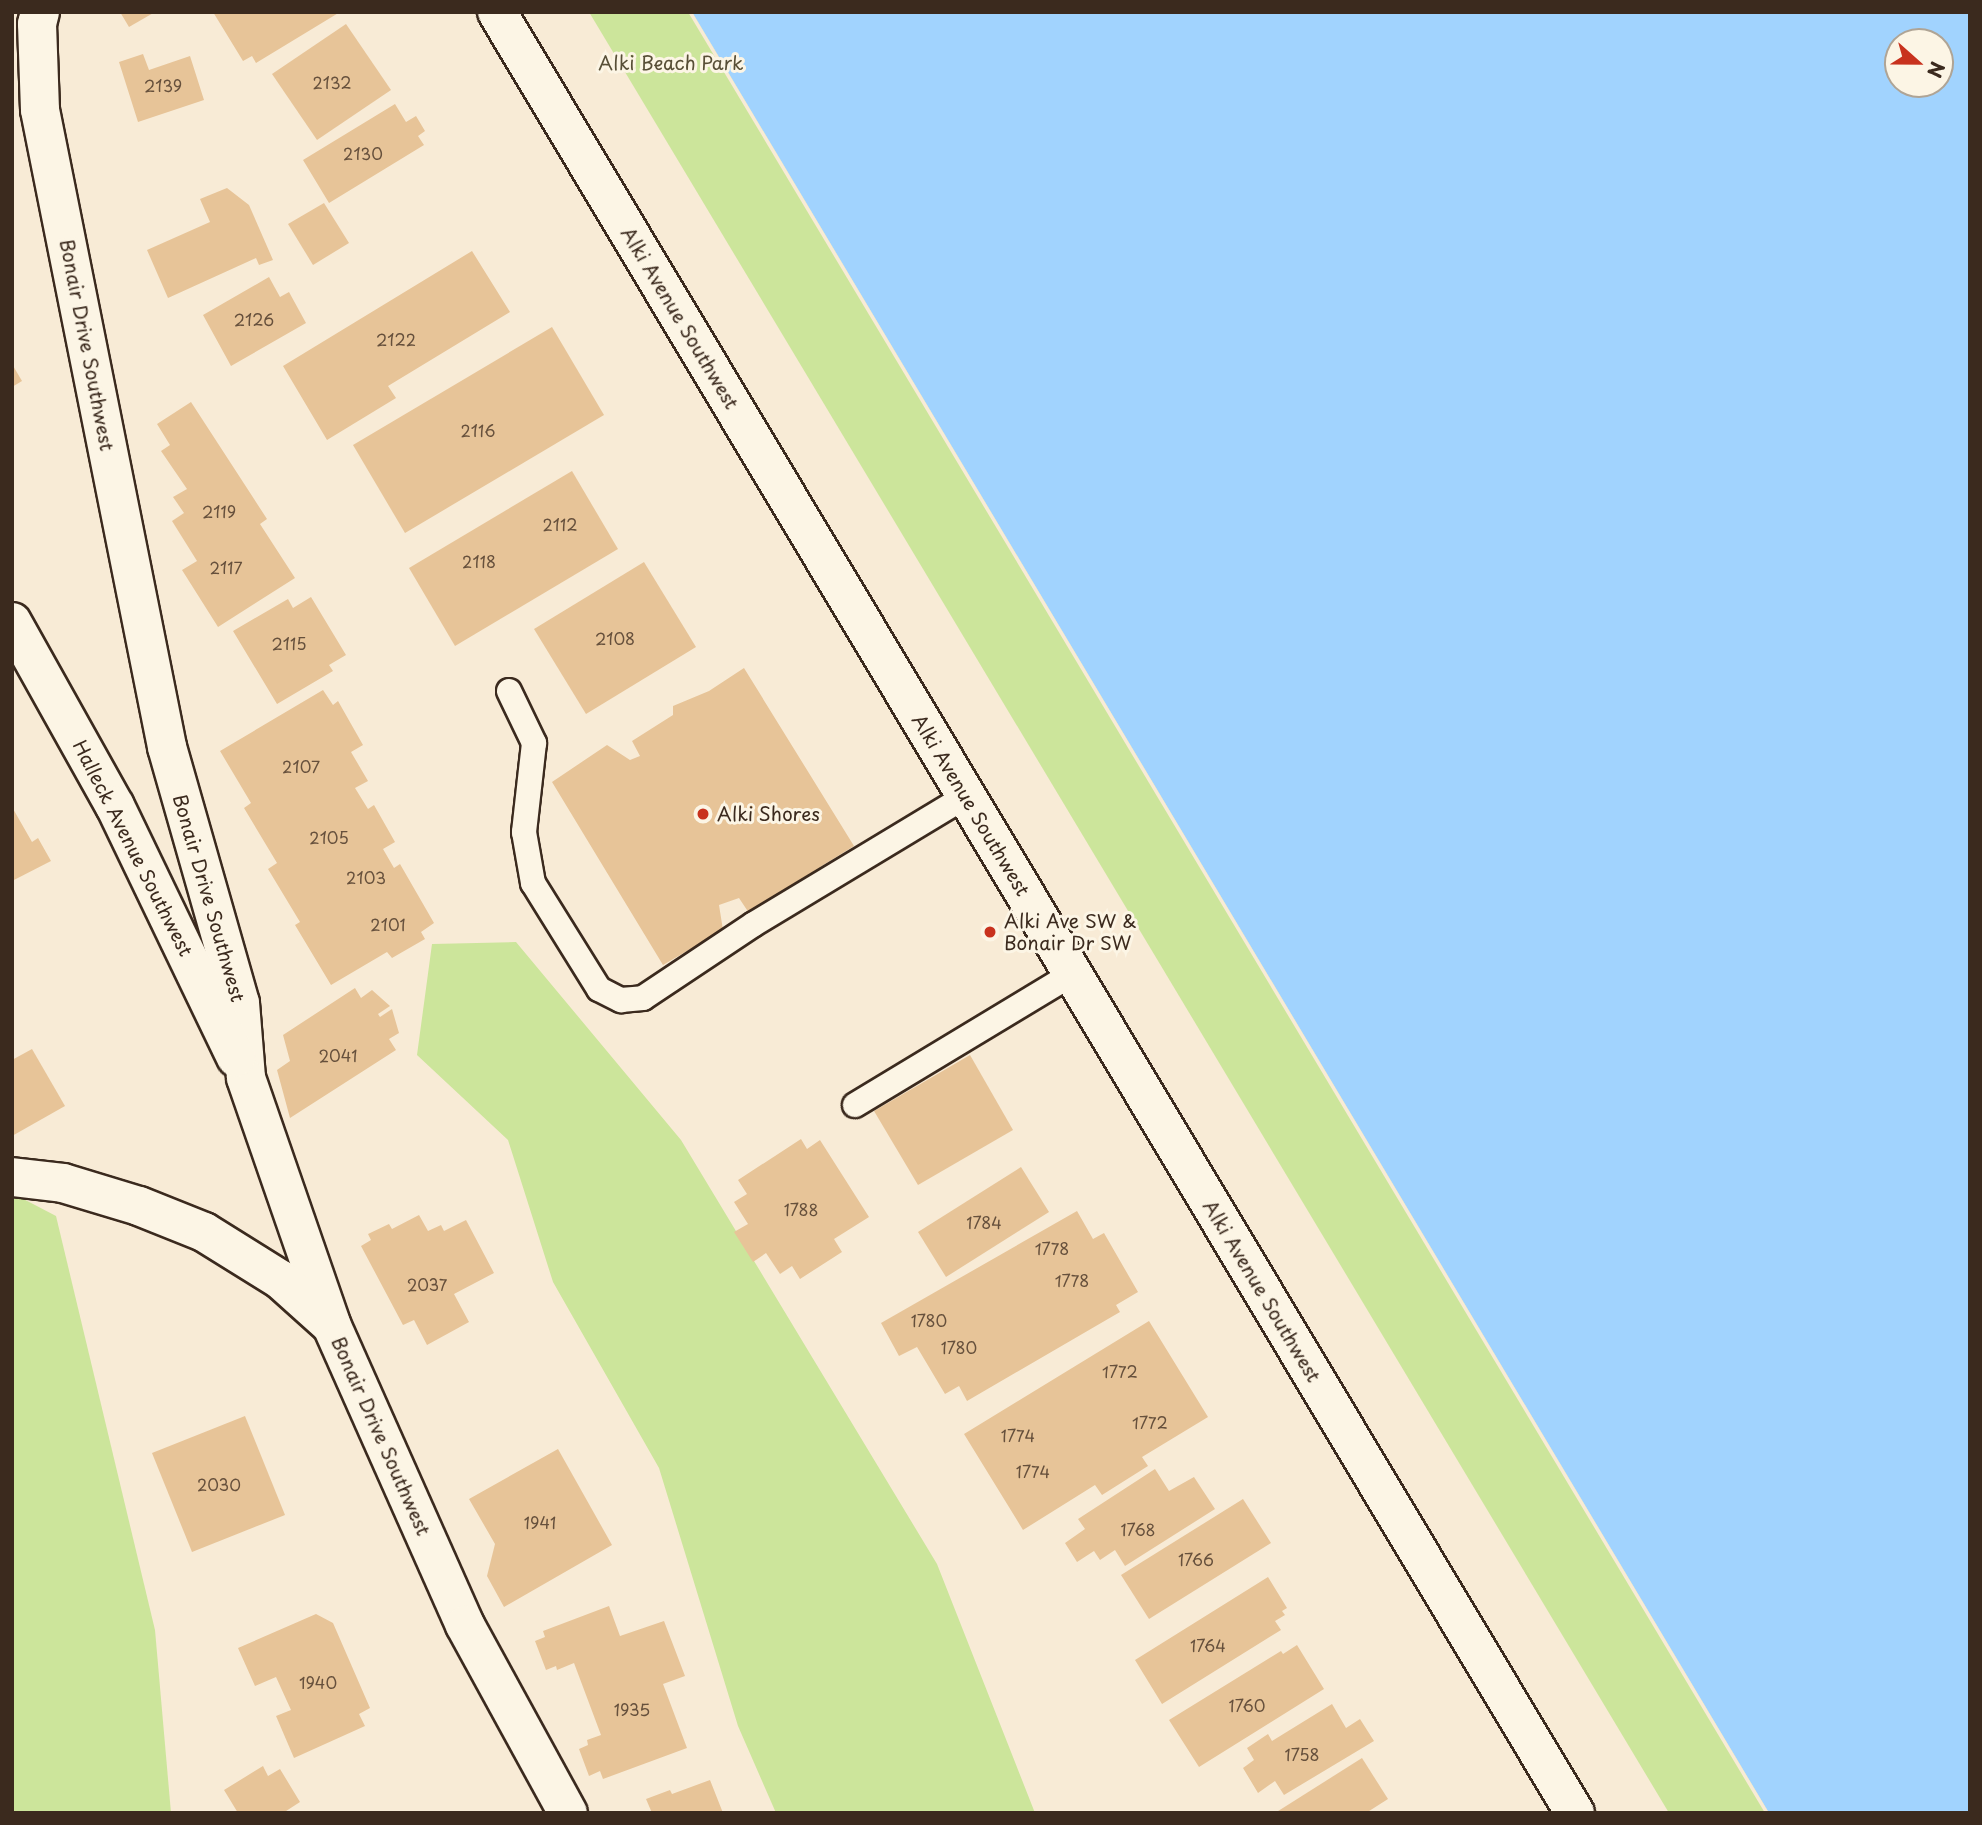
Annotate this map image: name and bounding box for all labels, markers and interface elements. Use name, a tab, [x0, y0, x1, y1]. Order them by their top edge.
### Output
north arrow	[1884, 28, 1954, 98]
park label: Alki Beach Park	[597, 52, 745, 74]
text: N	[1921, 58, 1953, 82]
house number: 2132	[312, 72, 352, 92]
house number: 2139	[144, 75, 182, 95]
house number: 2130	[343, 143, 383, 163]
street label: Alki Avenue Southwest	[617, 223, 743, 413]
street label: Bonair Drive Southwest	[55, 237, 119, 453]
house number: 2126	[234, 309, 274, 329]
house number: 2122	[376, 329, 416, 349]
house number: 2116	[461, 420, 495, 440]
house number: 2119	[202, 501, 236, 521]
house number: 2112	[542, 514, 578, 534]
house number: 2118	[462, 551, 496, 571]
house number: 2117	[209, 557, 243, 577]
house number: 2108	[595, 628, 635, 648]
house number: 2115	[271, 633, 307, 653]
street label: Alki Avenue Southwest	[908, 710, 1034, 900]
street label: Halleck Avenue Southwest	[69, 736, 197, 960]
house number: 2107	[282, 756, 320, 776]
street label: Bonair Drive Southwest	[168, 791, 250, 1005]
place label: Alki Shores	[717, 803, 822, 825]
marker: Alki Shores	[695, 806, 711, 822]
house number: 2105	[309, 827, 349, 847]
house number: 2103	[346, 867, 386, 887]
place label: Alki Ave SW & Bonair Dr SW	[1004, 910, 1139, 954]
house number: 2101	[370, 914, 406, 934]
marker: Alki Ave SW & Bonair Dr SW	[982, 924, 998, 940]
house number: 2041	[319, 1045, 357, 1065]
street label: Alki Avenue Southwest	[1199, 1196, 1325, 1386]
house number: 1788	[784, 1199, 818, 1219]
house number: 1784	[966, 1212, 1002, 1232]
house number: 1778	[1035, 1238, 1069, 1258]
house number: 1778	[1055, 1270, 1089, 1290]
house number: 2037	[407, 1274, 447, 1294]
house number: 1780	[911, 1310, 947, 1330]
street label: Bonair Drive Southwest	[327, 1333, 435, 1539]
house number: 1780	[941, 1337, 977, 1357]
house number: 1772	[1102, 1361, 1138, 1381]
house number: 1772	[1132, 1412, 1168, 1432]
house number: 1774	[1001, 1425, 1035, 1445]
house number: 1774	[1016, 1461, 1050, 1481]
house number: 2030	[197, 1474, 241, 1494]
house number: 1941	[524, 1512, 556, 1532]
house number: 1768	[1121, 1519, 1155, 1539]
house number: 1766	[1178, 1549, 1214, 1569]
house number: 1764	[1190, 1635, 1226, 1655]
house number: 1940	[299, 1672, 337, 1692]
house number: 1760	[1229, 1695, 1265, 1715]
house number: 1935	[614, 1699, 650, 1719]
house number: 1758	[1285, 1744, 1319, 1764]

